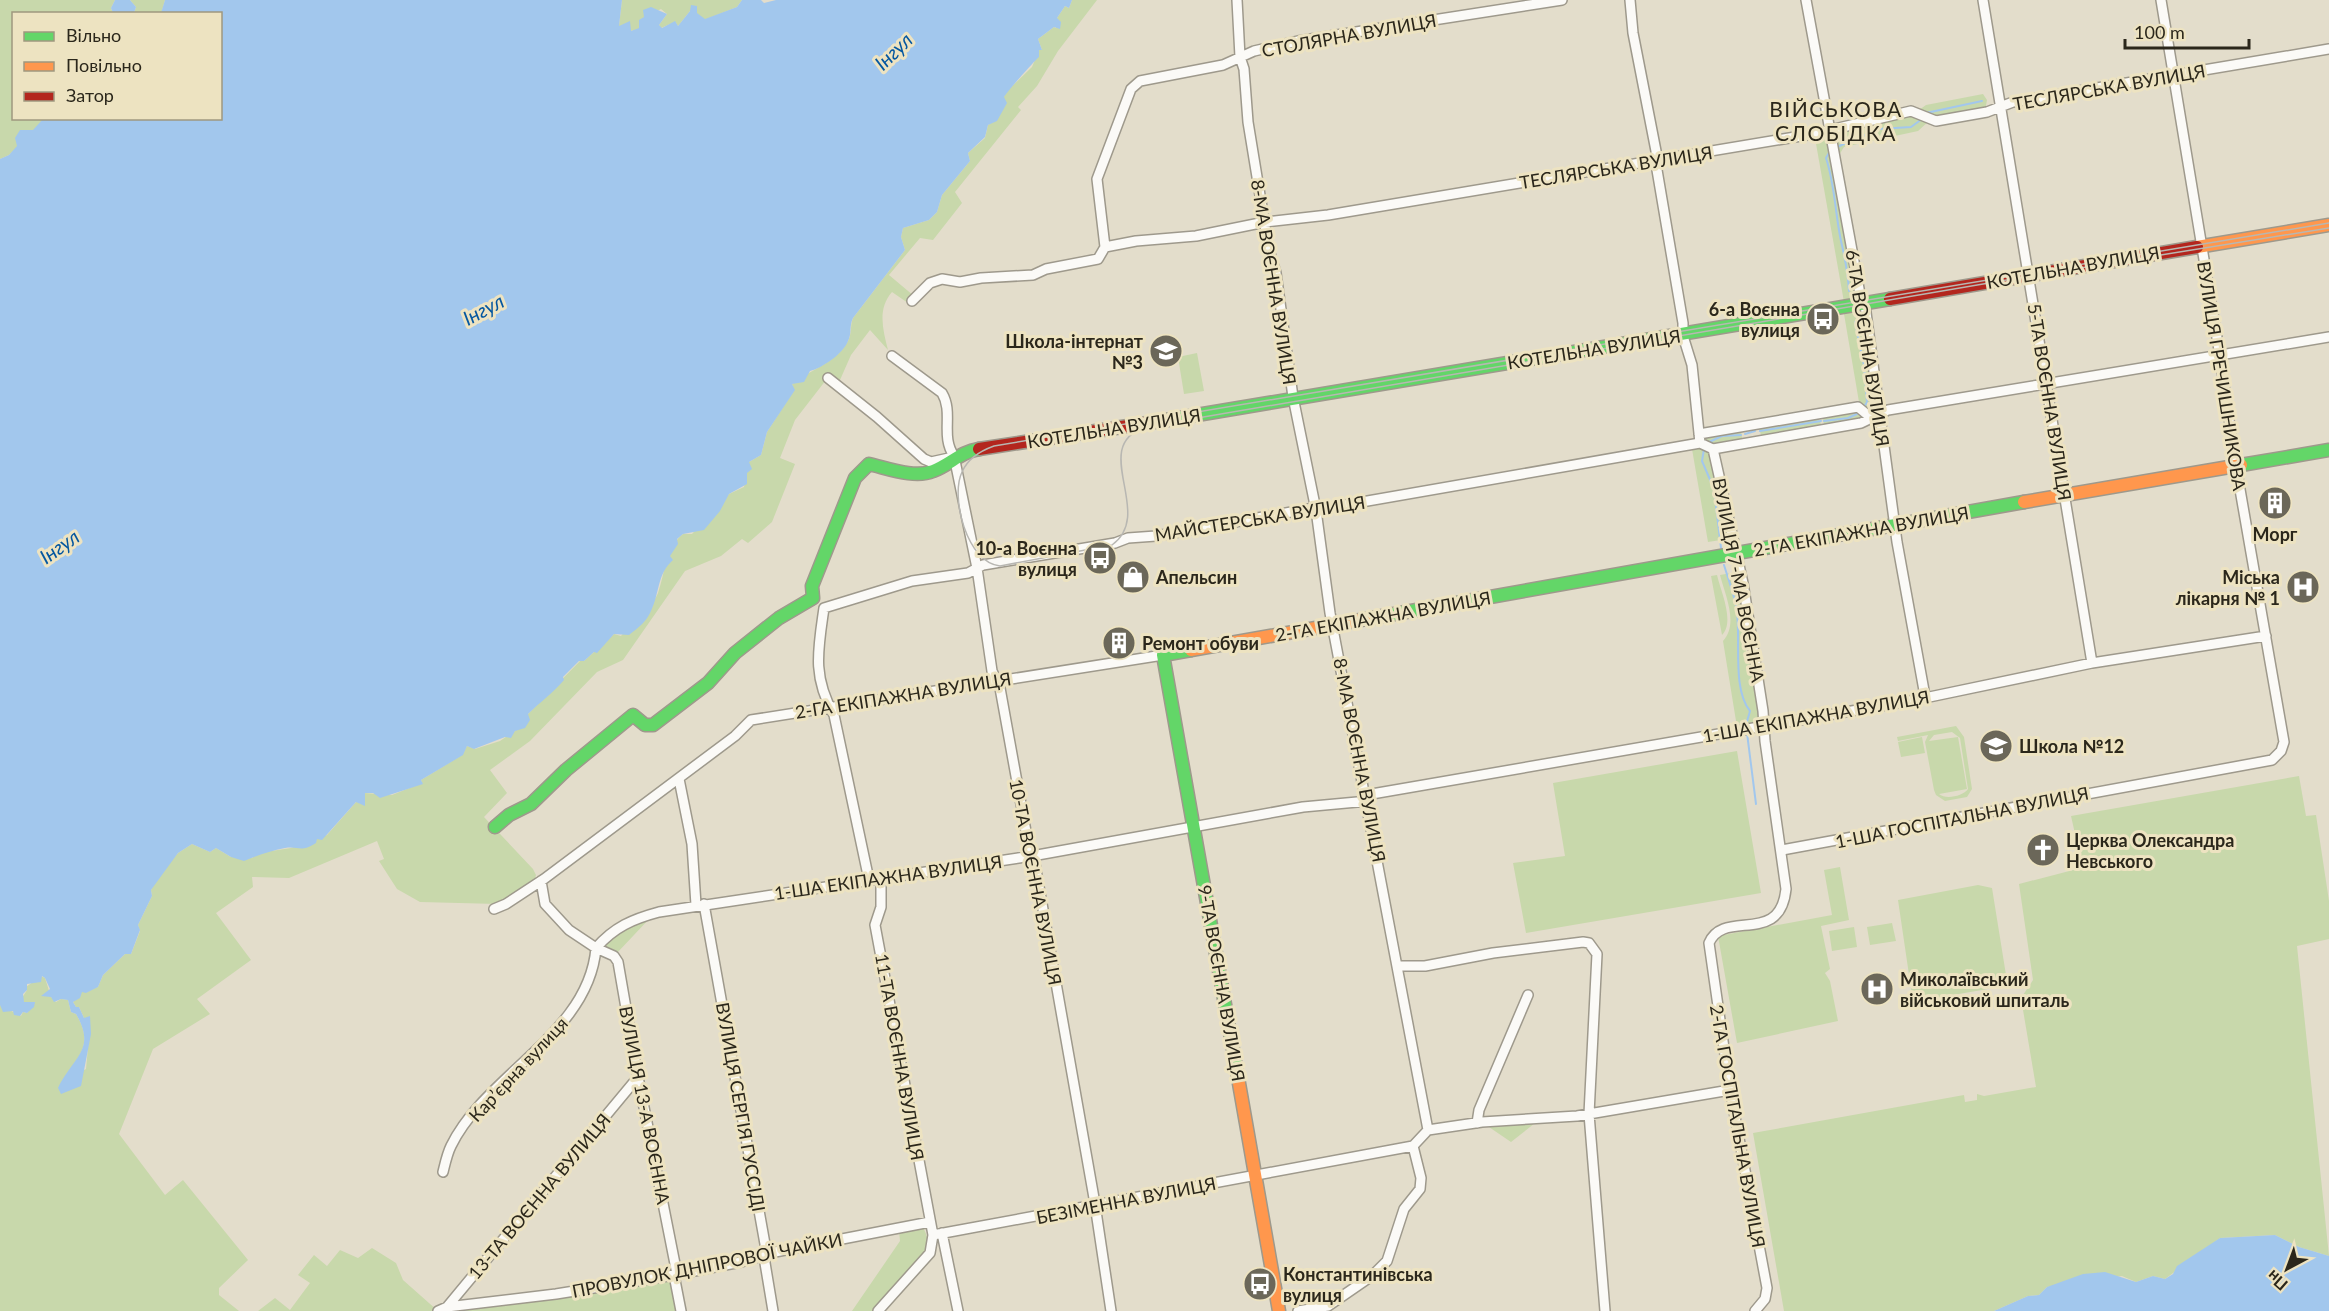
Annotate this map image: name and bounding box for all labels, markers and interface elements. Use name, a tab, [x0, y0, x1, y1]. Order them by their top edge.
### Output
street label: СТОЛЯРНА ВУЛИЦЯ	[1260, 9, 1438, 61]
legend	[12, 12, 222, 120]
scale bar	[2125, 12, 2250, 50]
text: 100 m	[2134, 21, 2185, 43]
text: Вільно	[66, 24, 121, 46]
water label: Інгул	[869, 27, 917, 75]
text: Повільно	[66, 54, 142, 76]
street label: ТЕСЛЯРСЬКА ВУЛИЦЯ	[2011, 59, 2207, 115]
text: Затор	[66, 84, 114, 106]
district label: ВІЙСЬКОВА СЛОБІДКА	[1769, 96, 1903, 145]
street label: ТЕСЛЯРСЬКА ВУЛИЦЯ	[1518, 141, 1714, 193]
street label: 8-МА ВОЄННА ВУЛИЦЯ	[1247, 178, 1301, 386]
street label: КОТЕЛЬНА ВУЛИЦЯ	[1985, 241, 2161, 293]
street label: 6-ТА ВОЄННА ВУЛИЦЯ	[1842, 248, 1894, 448]
street label: ВУЛИЦЯ ГРЕЧИШНИКОВА	[2193, 260, 2251, 493]
water label: Інгул	[458, 288, 508, 330]
place label: 6-а Воєнна вулиця	[1709, 298, 1800, 341]
bus stop icon: 6-а Воєнна вулиця	[1805, 301, 1841, 337]
street label: 5-ТА ВОЄННА ВУЛИЦЯ	[2024, 302, 2076, 502]
street label: КОТЕЛЬНА ВУЛИЦЯ	[1506, 324, 1682, 374]
place label: Школа-інтернат №3	[1005, 330, 1144, 373]
school or university icon: Школа-інтернат №3	[1148, 333, 1184, 369]
street label: КОТЕЛЬНА ВУЛИЦЯ	[1026, 403, 1202, 453]
street label: ВУЛИЦЯ 7-МА ВОЄННА	[1708, 476, 1770, 685]
building icon: Морг	[2257, 485, 2293, 521]
street label: МАЙСТЕРСЬКА ВУЛИЦЯ	[1153, 491, 1367, 545]
street label: 2-ГА ЕКІПАЖНА ВУЛИЦЯ	[1752, 501, 1970, 561]
place label: Морг	[2253, 523, 2298, 545]
water label: Інгул	[34, 524, 84, 568]
place label: 10-а Воєнна вулиця	[975, 537, 1077, 580]
bus stop icon: 10-а Воєнна вулиця	[1082, 540, 1118, 576]
shop icon: Апельсин	[1115, 559, 1151, 595]
place label: Апельсин	[1155, 566, 1237, 588]
place label: Міська лікарня № 1	[2176, 566, 2280, 609]
hospital icon: Міська лікарня № 1	[2285, 569, 2321, 605]
street label: 2-ГА ЕКІПАЖНА ВУЛИЦЯ	[1274, 586, 1492, 646]
building icon: Ремонт обуви	[1101, 625, 1137, 661]
place label: Ремонт обуви	[1142, 632, 1259, 654]
street label: 8-МА ВОЄННА ВУЛИЦЯ	[1329, 656, 1391, 864]
street label: 2-ГА ЕКІПАЖНА ВУЛИЦЯ	[793, 667, 1013, 723]
street label: 1-ША ЕКІПАЖНА ВУЛИЦЯ	[1701, 685, 1931, 747]
school or university icon: Школа №12	[1978, 728, 2014, 764]
place label: Школа №12	[2019, 735, 2124, 757]
street label: 10-ТА ВОЄННА ВУЛИЦЯ	[1005, 777, 1067, 987]
street label: 1-ША ГОСПІТАЛЬНА ВУЛИЦЯ	[1833, 782, 2091, 852]
place label: Церква Олександра Невського	[2066, 829, 2234, 872]
church icon: Церква Олександра Невського	[2025, 832, 2061, 868]
street label: 1-ША ЕКІПАЖНА ВУЛИЦЯ	[773, 850, 1003, 904]
street label: 9-ТА ВОЄННА ВУЛИЦЯ	[1194, 883, 1250, 1083]
street label: 11-ТА ВОЄННА ВУЛИЦЯ	[871, 952, 929, 1162]
place label: Миколаївський військовий шпиталь	[1900, 968, 2069, 1011]
hospital icon: Миколаївський військовий шпиталь	[1859, 971, 1895, 1007]
street label: ВУЛИЦЯ СЕРГІЯ ГУССІДІ	[712, 1001, 770, 1213]
street label: 2-ГА ГОСПІТАЛЬНА ВУЛИЦЯ	[1706, 1003, 1770, 1249]
street label: ВУЛИЦЯ 13-А ВОЄННА	[615, 1004, 675, 1207]
street label: Карʼєрна вулиця	[464, 1012, 572, 1126]
street label: 13-ТА ВОЄННА ВУЛИЦЯ	[463, 1109, 615, 1283]
street label: БЕЗІМЕННА ВУЛИЦЯ	[1034, 1172, 1218, 1228]
street label: ПРОВУЛОК ДНІПРОВОЇ ЧАЙКИ	[570, 1228, 844, 1302]
north arrow	[2257, 1239, 2317, 1299]
place label: Константинівська вулиця	[1283, 1263, 1433, 1306]
bus stop icon: Константинівська вулиця	[1242, 1266, 1278, 1302]
text: Пн	[2263, 1267, 2291, 1295]

